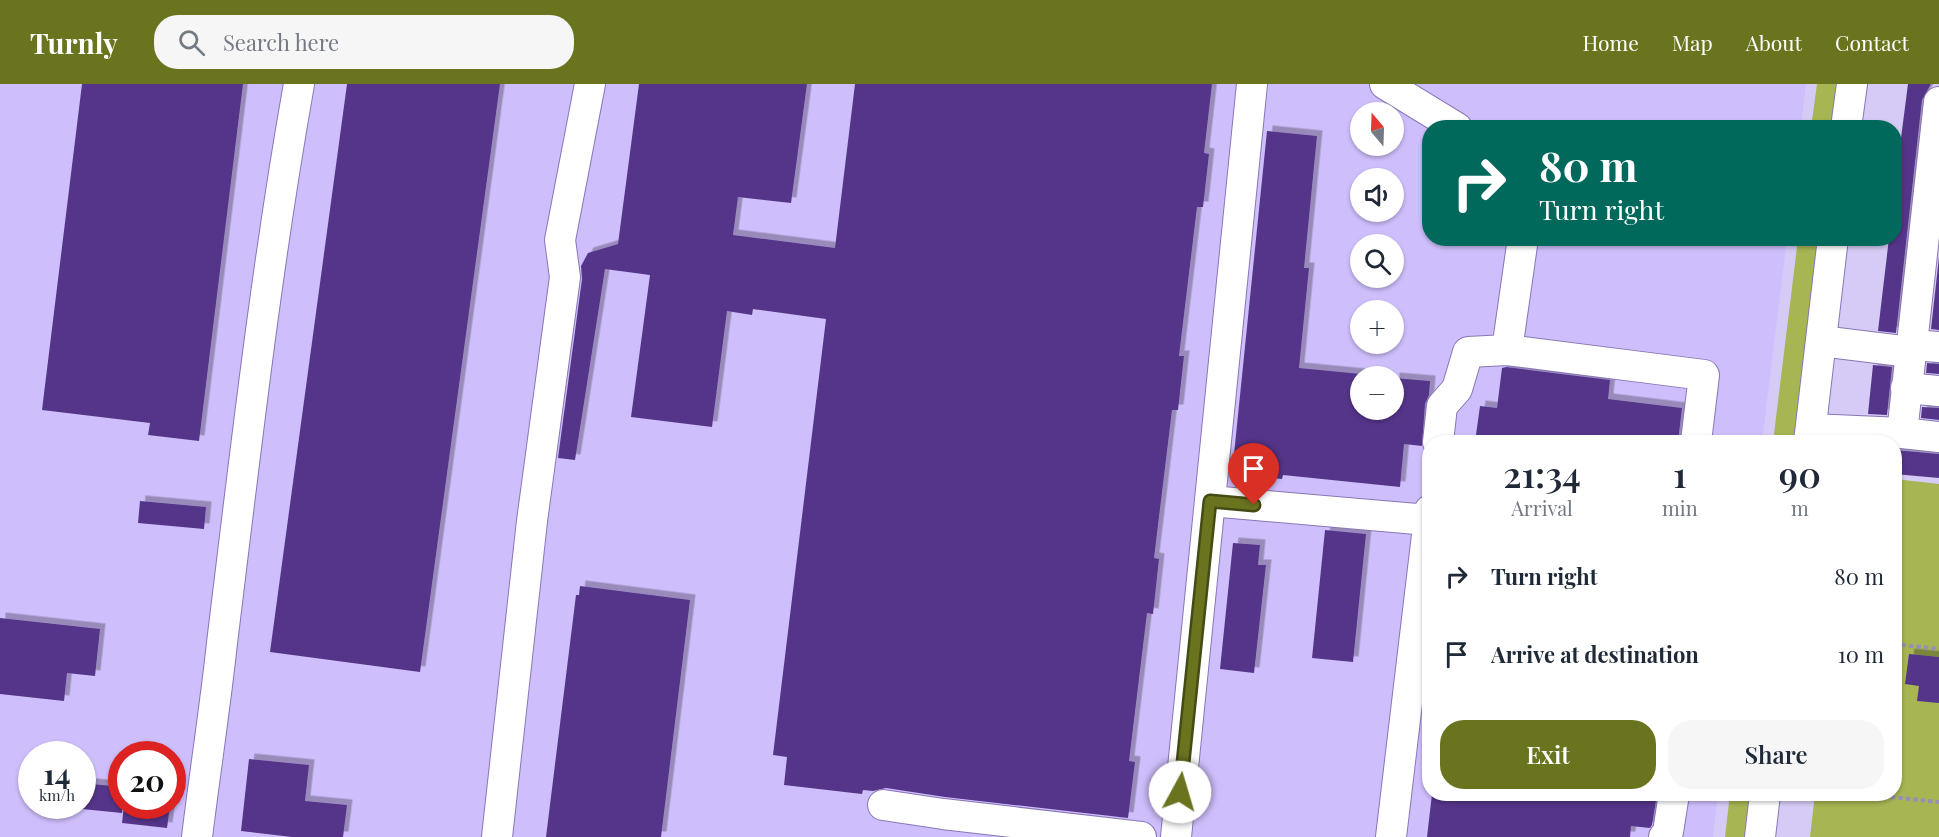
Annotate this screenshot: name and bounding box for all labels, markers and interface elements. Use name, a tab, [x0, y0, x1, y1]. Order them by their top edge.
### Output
search box	[154, 15, 574, 69]
text: Turnly	[30, 24, 118, 61]
icon: search	[175, 26, 208, 59]
text: Search here	[223, 27, 339, 57]
text: Home	[1583, 28, 1639, 56]
text: Map	[1672, 28, 1713, 56]
text: About	[1746, 28, 1802, 56]
text: Contact	[1835, 28, 1909, 56]
north arrow	[1350, 102, 1404, 156]
map controls	[1350, 102, 1404, 420]
text: 80 m	[1539, 137, 1637, 193]
icon: right	[1440, 144, 1518, 222]
button: sound	[1350, 168, 1404, 222]
text: Turn right	[1539, 191, 1664, 227]
button: search	[1350, 234, 1404, 288]
button: +	[1350, 300, 1404, 354]
button: −	[1350, 366, 1404, 420]
pin	[1228, 443, 1279, 505]
text: 21:34	[1503, 449, 1581, 497]
text: 1	[1673, 449, 1687, 497]
text: 90	[1779, 449, 1821, 497]
icon: arrive	[1237, 452, 1270, 485]
text: Arrival	[1511, 494, 1573, 521]
text: min	[1662, 494, 1698, 521]
text: m	[1791, 494, 1809, 521]
icon: right	[1440, 560, 1473, 593]
text: Turn right	[1491, 561, 1597, 591]
text: 80 m	[1834, 561, 1884, 591]
icon: arrive	[1440, 638, 1473, 671]
text: Arrive at destination	[1491, 639, 1699, 669]
text: 10 m	[1838, 639, 1884, 669]
button: Exit	[1440, 720, 1656, 789]
button: Share	[1668, 720, 1884, 789]
speed limit sign: 20	[108, 741, 186, 819]
text: 14	[43, 753, 71, 793]
position arrow	[1148, 760, 1212, 824]
text: km/h	[39, 785, 75, 805]

